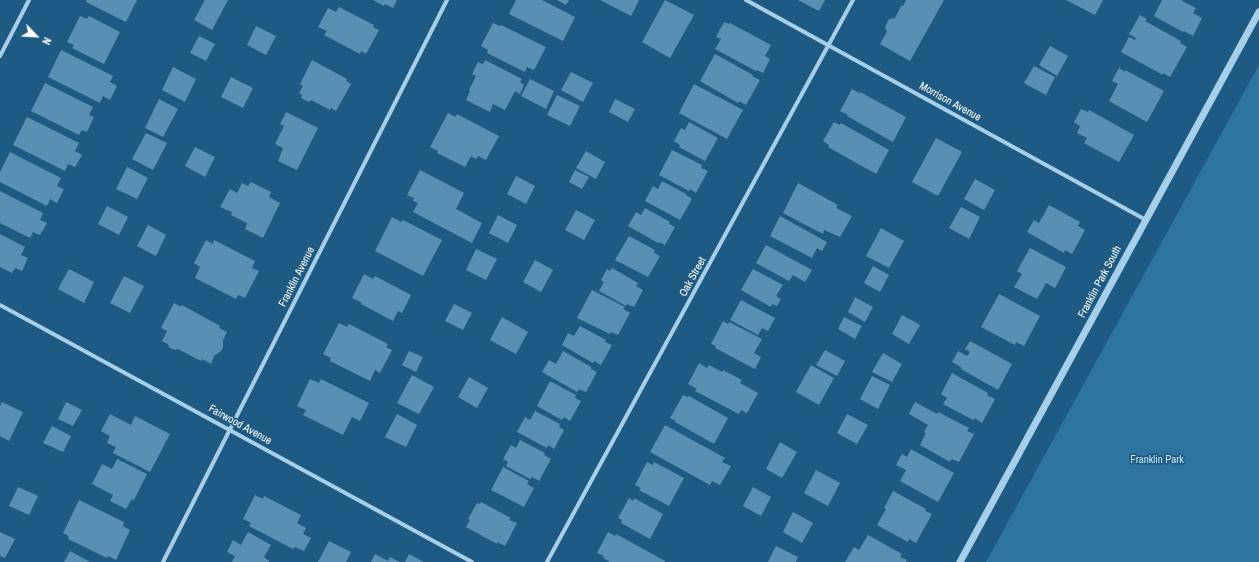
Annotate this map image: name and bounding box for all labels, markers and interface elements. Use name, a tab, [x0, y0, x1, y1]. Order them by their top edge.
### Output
north arrow	[16, 16, 56, 56]
text: N	[39, 35, 55, 47]
street label: Morrison Avenue	[917, 80, 983, 124]
street label: Franklin Park South	[1075, 244, 1125, 320]
street label: Franklin Avenue	[276, 245, 318, 309]
street label: Oak Street	[677, 255, 709, 299]
street label: Fairwood Avenue	[206, 402, 274, 448]
park label: Franklin Park	[1130, 453, 1184, 467]

